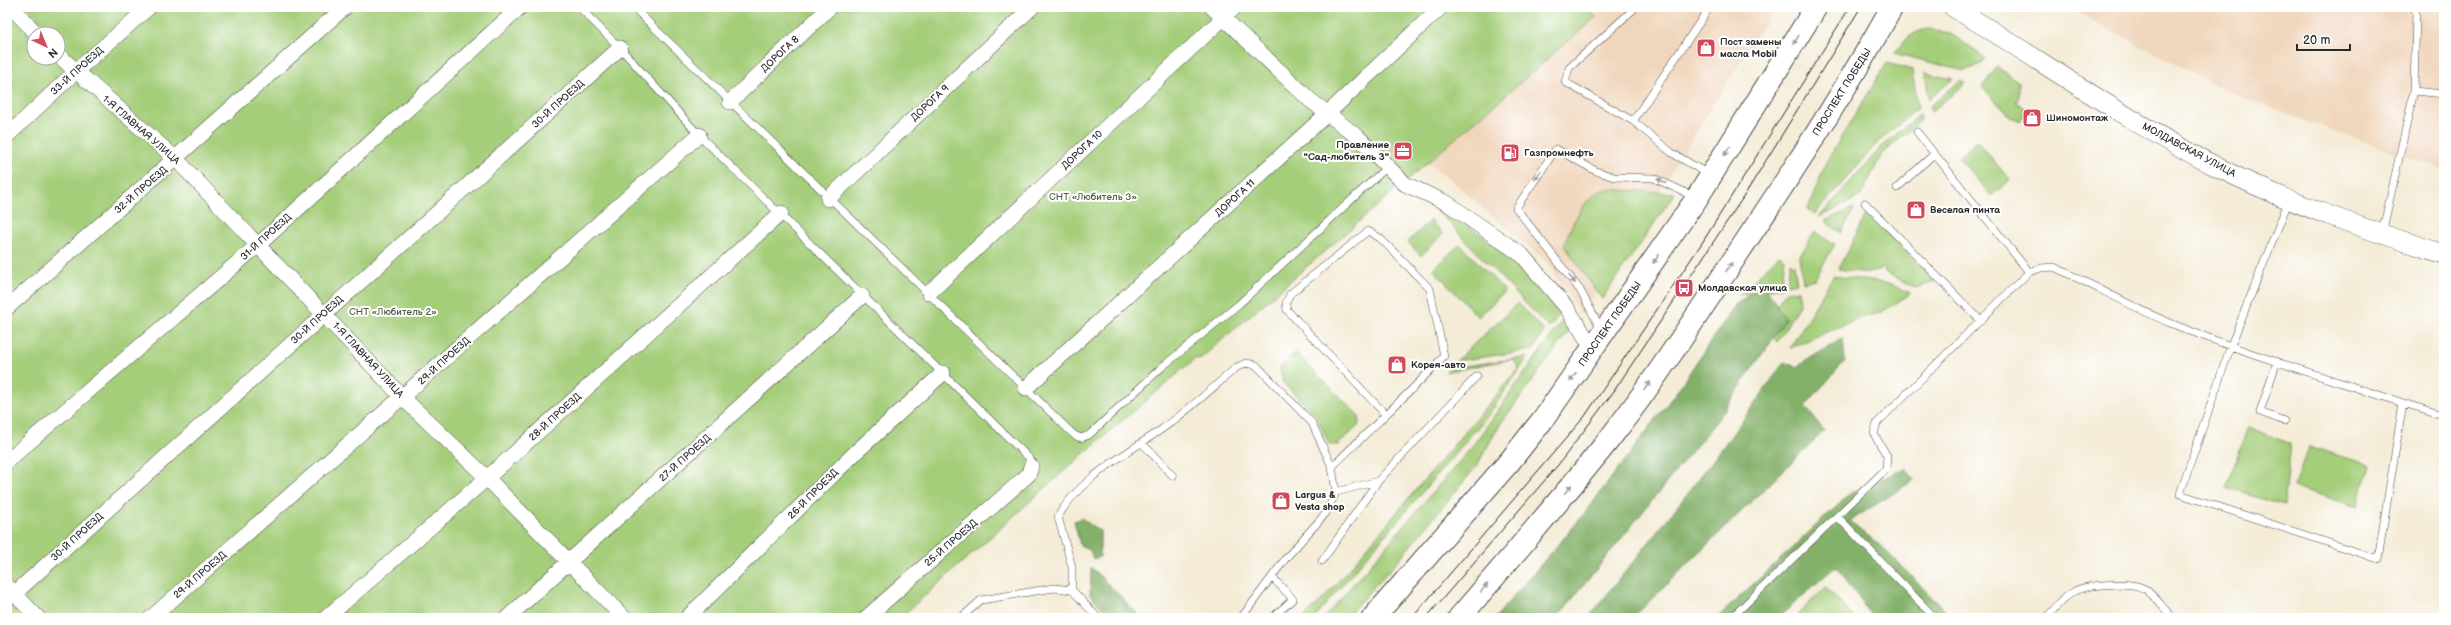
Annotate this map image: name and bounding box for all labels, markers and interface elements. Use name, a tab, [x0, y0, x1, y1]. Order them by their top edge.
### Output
north arrow	[26, 26, 66, 66]
scale bar	[2297, 26, 2350, 52]
street label: ДОРОГА 8	[758, 33, 802, 75]
text: 20 m	[2303, 33, 2330, 48]
one-way arrow	[1793, 34, 1800, 46]
place label: Пост замены масла Mobil	[1720, 36, 1782, 60]
shop icon: Пост замены масла Mobil	[1695, 37, 1717, 59]
street label: 33-Й ПРОЕЗД	[48, 44, 106, 98]
text: N	[45, 45, 60, 60]
street label: ПРОСПЕКТ ПОБЕДЫ	[1810, 46, 1874, 138]
street label: 30-Й ПРОЕЗД	[529, 77, 587, 131]
street label: ДОРОГА 9	[908, 82, 952, 124]
street label: 1-Я ГЛАВНАЯ УЛИЦА	[100, 93, 183, 168]
shop icon: Шиномонтаж	[2021, 107, 2043, 129]
place label: Шиномонтаж	[2046, 112, 2109, 124]
street label: МОЛДАВСКАЯ УЛИЦА	[2140, 120, 2239, 180]
street label: ДОРОГА 10	[1059, 128, 1105, 172]
place label: Правление "Сад-любитель 3"	[1304, 139, 1389, 163]
office icon: Правление "Сад-любитель 3"	[1392, 140, 1414, 162]
fuel station icon: Газпромнефть	[1499, 142, 1521, 164]
one-way arrow	[1724, 145, 1731, 157]
place label: Газпромнефть	[1524, 147, 1595, 159]
street label: 32-Й ПРОЕЗД	[112, 164, 170, 216]
one-way arrow	[1534, 170, 1542, 181]
street label: ДОРОГА 11	[1213, 177, 1258, 219]
one-way arrow	[1656, 178, 1667, 184]
park label: СНТ «Любитель 3»	[1049, 191, 1137, 203]
shop icon: Веселая пинта	[1905, 199, 1927, 221]
place label: Веселая пинта	[1930, 204, 2000, 216]
street label: 31-Й ПРОЕЗД	[238, 211, 294, 263]
one-way arrow	[1652, 254, 1660, 264]
one-way arrow	[1725, 262, 1733, 273]
one-way arrow	[1567, 273, 1576, 284]
bus stop icon: Молдавская улица	[1673, 277, 1695, 299]
street label: ПРОСПЕКТ ПОБЕДЫ	[1576, 279, 1644, 369]
place label: Молдавская улица	[1698, 282, 1787, 294]
street label: 30-Й ПРОЕЗД	[288, 293, 346, 347]
park label: СНТ «Любитель 2»	[349, 306, 437, 318]
street label: 1-Я ГЛАВНАЯ УЛИЦА	[330, 320, 407, 401]
street label: 29-Й ПРОЕЗД	[416, 334, 472, 388]
shop icon: Корея-авто	[1386, 354, 1408, 376]
place label: Корея-авто	[1411, 359, 1466, 371]
one-way arrow	[1569, 372, 1577, 382]
one-way arrow	[1643, 381, 1651, 391]
street label: 28-Й ПРОЕЗД	[526, 390, 584, 444]
street label: 27-Й ПРОЕЗД	[657, 432, 713, 484]
street label: 26-Й ПРОЕЗД	[785, 466, 841, 522]
one-way arrow	[1564, 484, 1573, 495]
place label: Largus & Vesta shop	[1295, 489, 1345, 513]
shop icon: Largus & Vesta shop	[1270, 490, 1292, 512]
street label: 30-Й ПРОЕЗД	[48, 510, 106, 564]
street label: 25-Й ПРОЕЗД	[922, 517, 980, 569]
street label: 29-Й ПРОЕЗД	[171, 549, 229, 601]
one-way arrow	[1480, 583, 1489, 594]

